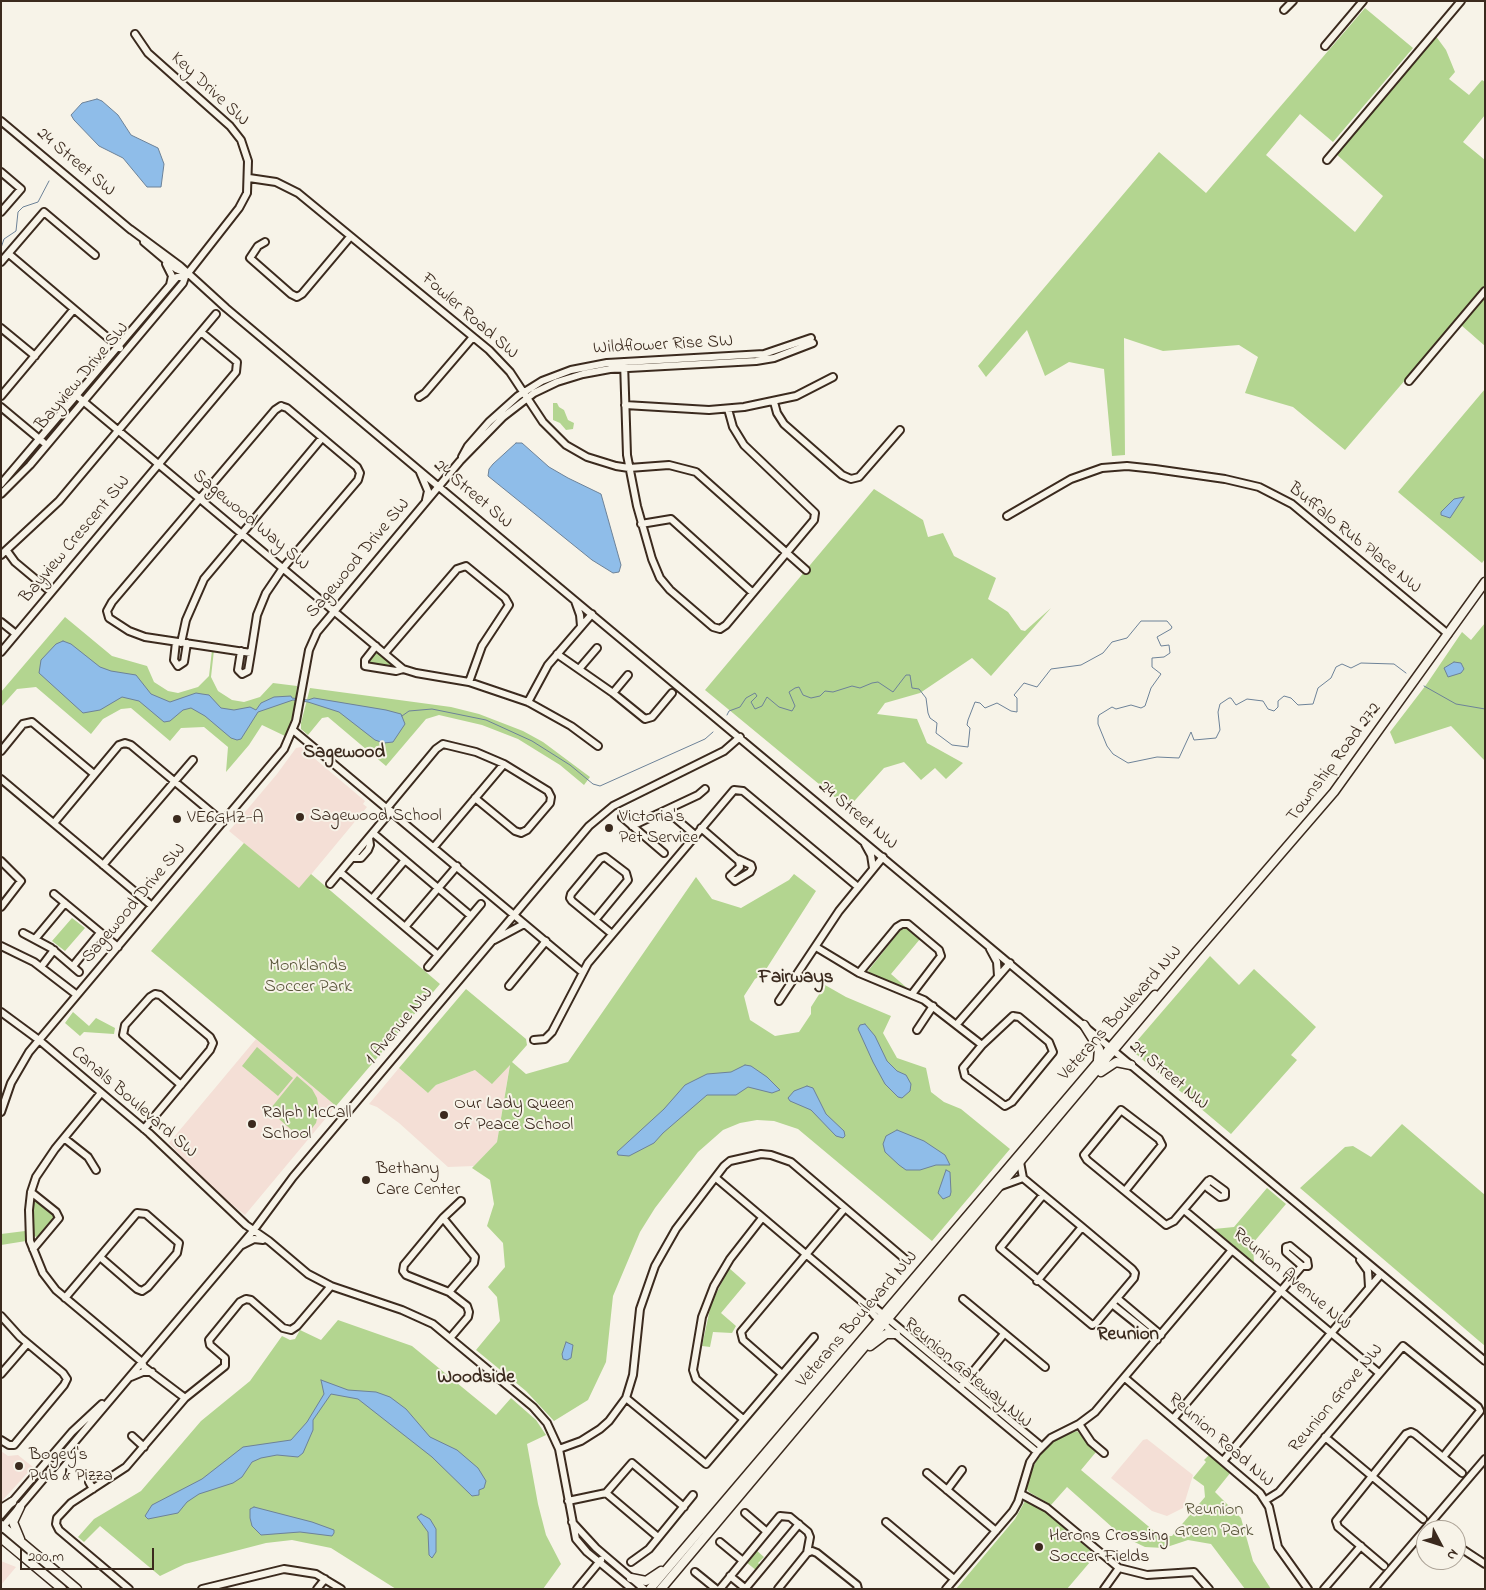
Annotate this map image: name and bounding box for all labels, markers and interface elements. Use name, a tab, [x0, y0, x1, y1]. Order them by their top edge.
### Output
street label: Key Drive SW	[165, 48, 253, 132]
street label: 24 Street SW	[31, 124, 119, 202]
street label: Fowler Road SW	[416, 269, 522, 365]
street label: Bayview Drive SW	[32, 319, 134, 435]
street label: Wildflower Rise SW	[593, 332, 733, 360]
street label: 24 Street SW	[428, 456, 516, 534]
street label: Sagewood Way SW	[187, 466, 313, 576]
street label: Bayview Crescent SW	[16, 472, 136, 608]
street label: Buffalo Rub Place NW	[1283, 479, 1425, 599]
street label: Sagewood Drive SW	[303, 495, 415, 623]
street label: Township Road 272	[1283, 699, 1387, 827]
district label: Sagewood	[303, 743, 385, 765]
street label: 24 Street NW	[813, 777, 901, 855]
place label: Sagewood School	[310, 806, 442, 828]
place label: Victoria's Pet Service	[619, 807, 698, 850]
place label: VE6GHZ-A	[187, 808, 264, 830]
marker: Sagewood School	[294, 811, 306, 823]
marker: VE6GHZ-A	[171, 813, 183, 825]
marker: Victoria's Pet Service	[603, 822, 615, 834]
street label: Sagewood Drive SW	[79, 840, 191, 968]
street label: Veterans Boulevard NW	[1055, 942, 1187, 1086]
park label: Monklands Soccer Park	[264, 956, 352, 999]
district label: Fairways	[759, 968, 833, 990]
street label: 1 Avenue NW	[361, 984, 439, 1070]
street label: 24 Street NW	[1124, 1037, 1212, 1115]
street label: Canals Boulevard SW	[66, 1042, 200, 1164]
place label: Our Lady Queen of Peace School	[454, 1094, 574, 1136]
place label: Ralph McCall School	[262, 1103, 352, 1146]
marker: Our Lady Queen of Peace School	[438, 1109, 450, 1121]
marker: Ralph McCall School	[246, 1118, 258, 1130]
place label: Bethany Care Center	[376, 1159, 460, 1202]
marker: Bethany Care Center	[360, 1174, 372, 1186]
street label: Reunion Avenue NW	[1228, 1224, 1354, 1336]
street label: Veterans Boulevard NW	[793, 1247, 923, 1393]
street label: Reunion Gateway NW	[899, 1314, 1035, 1434]
district label: Reunion	[1097, 1325, 1159, 1347]
street label: Reunion Grove NW	[1285, 1340, 1389, 1458]
district label: Woodside	[437, 1368, 515, 1390]
street label: Reunion Road NW	[1163, 1389, 1277, 1493]
place label: Bogey's Pub & Pizza	[29, 1445, 113, 1488]
marker: Bogey's Pub & Pizza	[13, 1460, 25, 1472]
park label: Reunion Green Park	[1175, 1500, 1253, 1542]
north arrow	[1416, 1520, 1466, 1570]
place label: Herons Crossing Soccer Fields	[1049, 1526, 1168, 1568]
scale bar	[22, 1538, 156, 1570]
marker: Herons Crossing Soccer Fields	[1033, 1541, 1045, 1553]
text: N	[1441, 1544, 1463, 1565]
text: 200 m	[28, 1546, 64, 1568]

